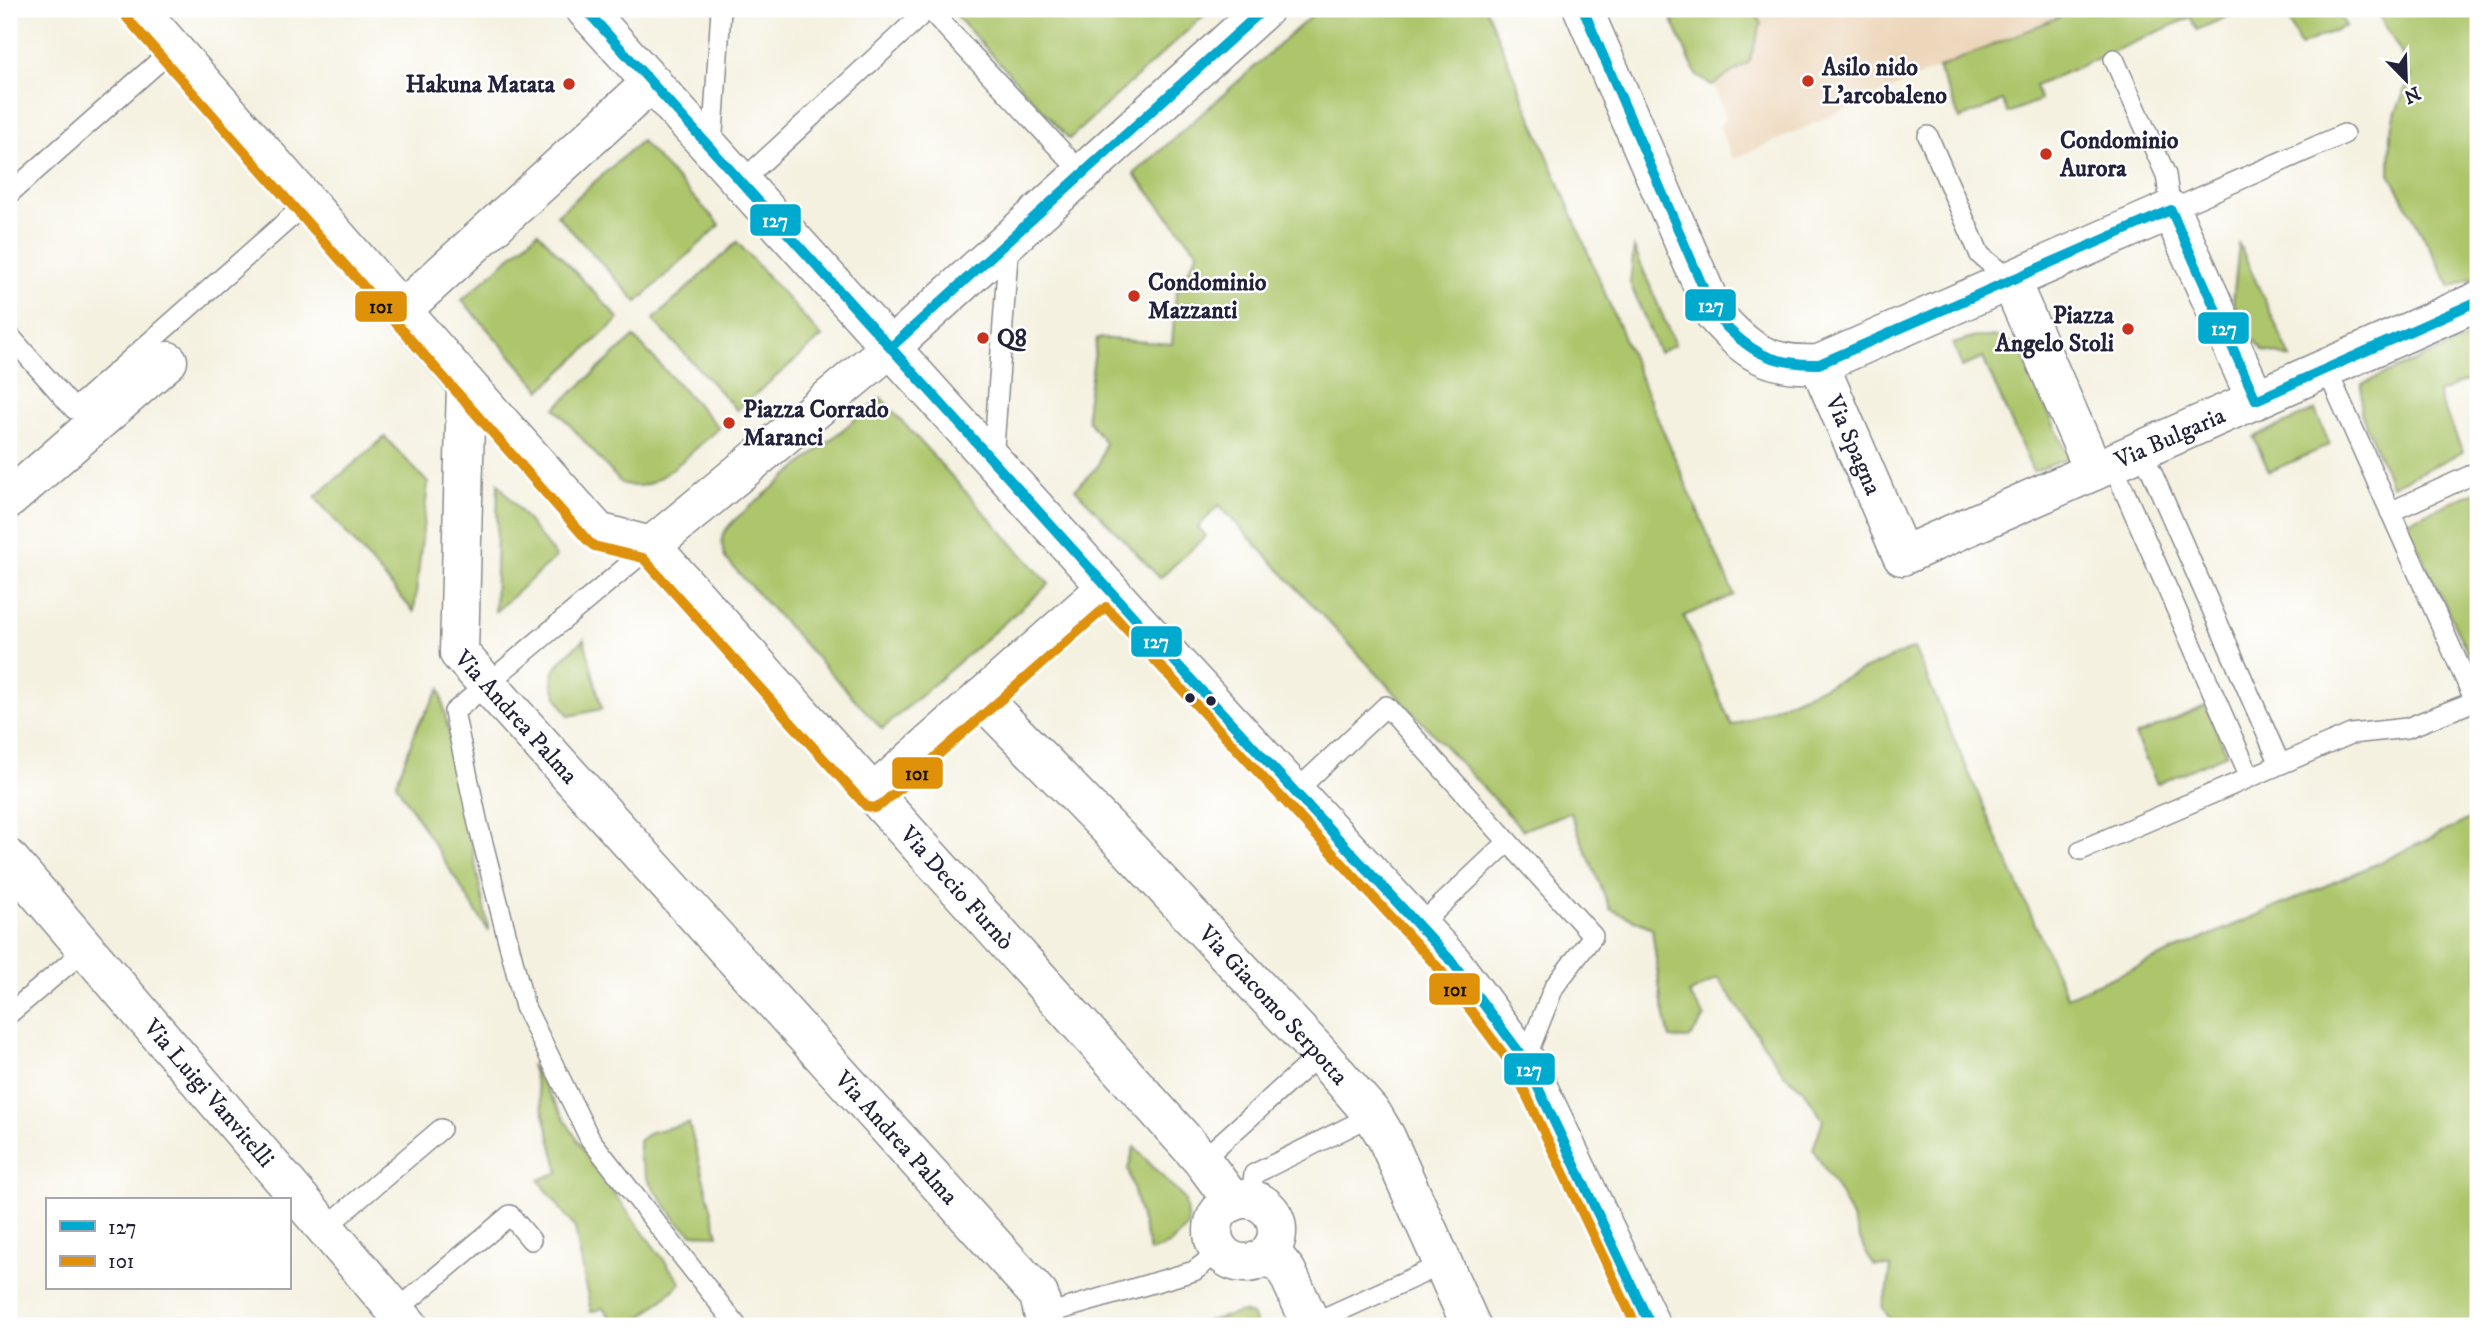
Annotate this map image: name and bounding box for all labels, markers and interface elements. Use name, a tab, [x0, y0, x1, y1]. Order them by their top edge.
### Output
north arrow	[2372, 46, 2442, 116]
place label: Asilo nido L'arcobaleno	[1821, 53, 1947, 111]
place label: Hakuna Matata	[406, 70, 556, 100]
marker: Asilo nido L'arcobaleno	[1800, 73, 1816, 89]
marker: Hakuna Matata	[561, 76, 577, 92]
text: N	[2400, 81, 2424, 108]
place label: Condominio Aurora	[2059, 126, 2179, 184]
marker: Condominio Aurora	[2038, 146, 2054, 162]
line badge: 127	[749, 203, 802, 237]
text: 127	[762, 210, 788, 233]
place label: Condominio Mazzanti	[1148, 268, 1267, 326]
marker: Condominio Mazzanti	[1126, 288, 1142, 304]
line badge: 127	[1684, 288, 1737, 322]
line badge: 101	[354, 290, 408, 323]
text: 127	[1698, 295, 1724, 318]
text: 101	[369, 296, 393, 319]
place label: Piazza Angelo Stoli	[1994, 301, 2115, 359]
line badge: 127	[2197, 311, 2250, 345]
text: 127	[2211, 318, 2237, 341]
marker: Piazza Angelo Stoli	[2120, 321, 2136, 337]
place label: Q8	[997, 324, 1027, 354]
marker: Q8	[975, 330, 991, 346]
street label: Via Spagna	[1818, 390, 1888, 500]
place label: Piazza Corrado Maranci	[743, 395, 889, 453]
street label: Via Bulgaria	[2109, 400, 2231, 476]
marker: Piazza Corrado Maranci	[721, 415, 737, 431]
line badge: 127	[1130, 625, 1183, 658]
text: 127	[1143, 631, 1169, 654]
street label: Via Andrea Palma	[447, 643, 585, 791]
unlabelled marker	[1183, 691, 1197, 705]
unlabelled marker	[1204, 694, 1218, 708]
line badge: 101	[891, 756, 944, 790]
text: 101	[905, 763, 929, 786]
street label: Via Decio Furnò	[892, 819, 1020, 957]
street label: Via Giacomo Serpotta	[1191, 918, 1355, 1092]
line badge: 101	[1428, 972, 1481, 1006]
text: 101	[1443, 979, 1467, 1002]
street label: Via Luigi Vanvitelli	[136, 1012, 280, 1174]
line badge: 127	[1503, 1052, 1556, 1086]
text: 127	[1516, 1059, 1542, 1082]
street label: Via Andrea Palma	[827, 1064, 965, 1212]
legend	[46, 1198, 290, 1290]
text: 127	[108, 1215, 137, 1241]
text: 101	[108, 1249, 135, 1275]

